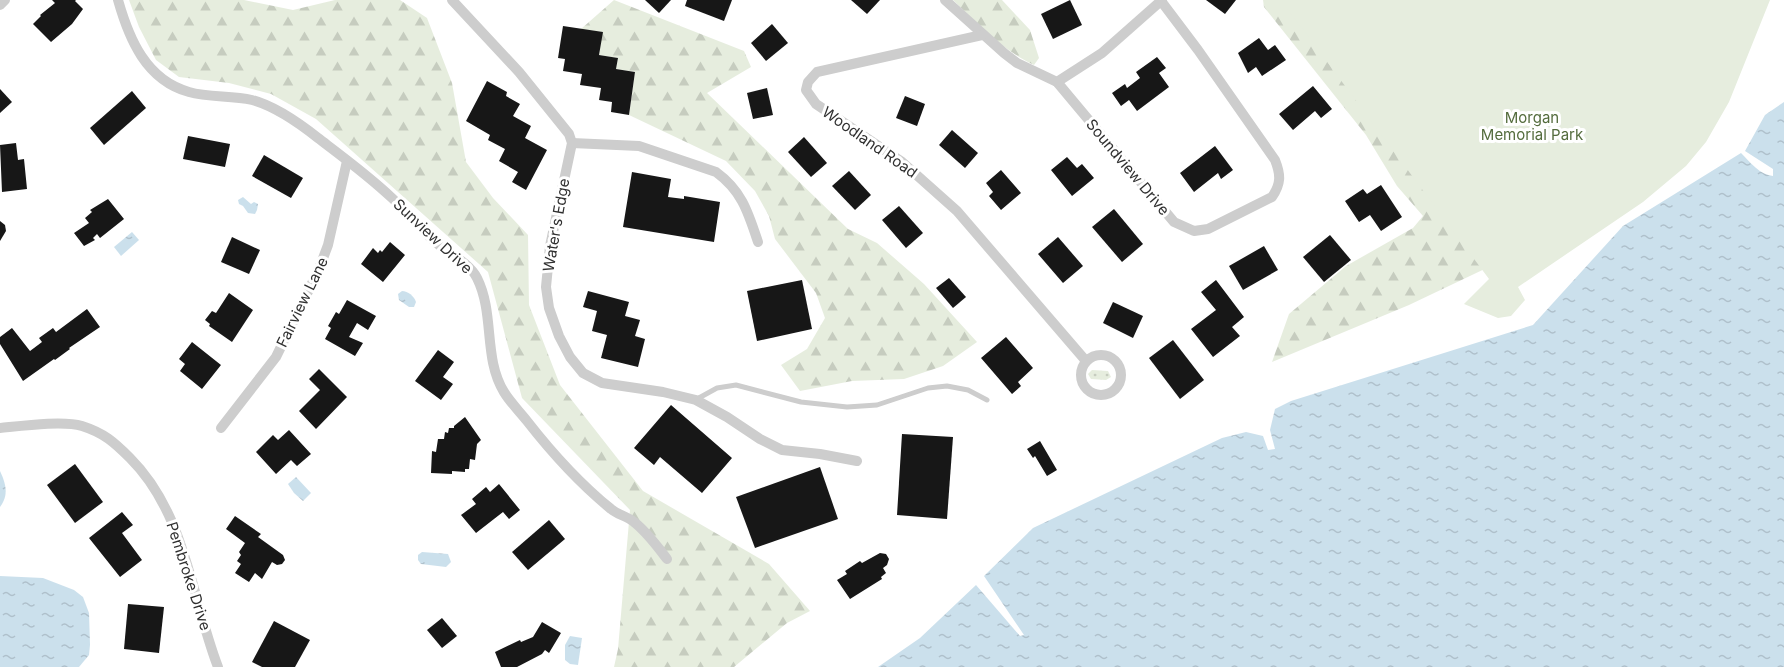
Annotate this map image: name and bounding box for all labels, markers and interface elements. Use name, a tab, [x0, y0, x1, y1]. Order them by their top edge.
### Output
street label: Woodland Road	[819, 102, 921, 182]
park label: Morgan Memorial Park	[1481, 108, 1584, 144]
street label: Soundview Drive	[1082, 115, 1174, 219]
street label: Water's Edge	[538, 177, 574, 273]
street label: Sunview Drive	[389, 194, 477, 278]
street label: Fairview Lane	[272, 254, 332, 350]
street label: Pembroke Drive	[162, 519, 216, 633]

